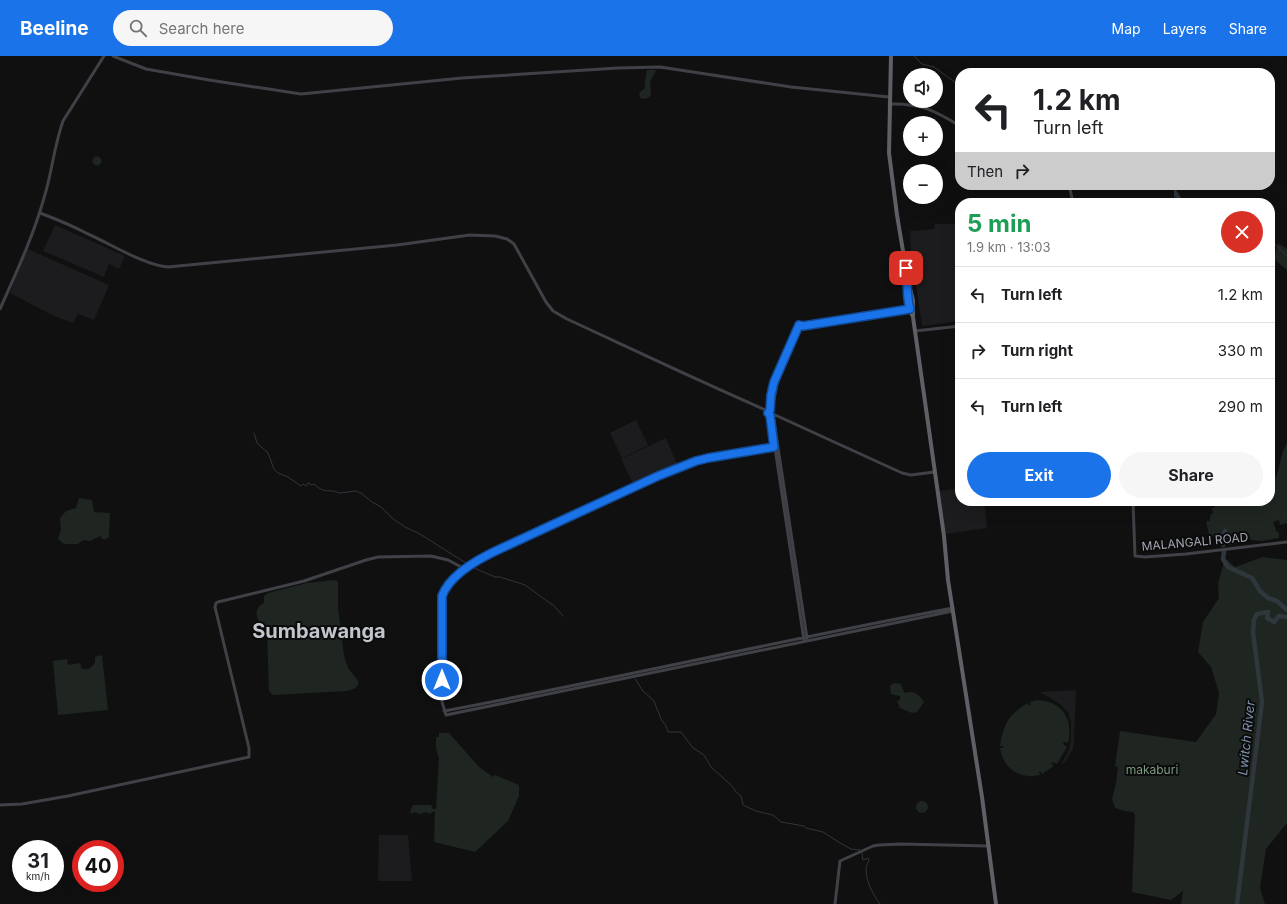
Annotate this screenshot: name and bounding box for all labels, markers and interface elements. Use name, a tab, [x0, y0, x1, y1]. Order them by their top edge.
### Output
search box	[113, 10, 393, 46]
text: Beeline	[20, 17, 89, 40]
icon: search	[127, 17, 149, 39]
text: Search here	[159, 19, 244, 38]
text: Map	[1112, 20, 1141, 37]
text: Layers	[1163, 20, 1207, 37]
text: Share	[1229, 20, 1267, 37]
map controls	[903, 68, 943, 204]
button: sound	[903, 68, 943, 108]
text: 1.2 km	[1033, 83, 1121, 117]
icon: left	[967, 84, 1019, 136]
button: +	[903, 116, 943, 156]
text: Turn left	[1033, 117, 1103, 138]
icon: right	[1011, 160, 1033, 182]
text: Then	[967, 162, 1003, 181]
button: −	[903, 164, 943, 204]
text: 5 min	[967, 209, 1031, 238]
button: close	[1221, 211, 1263, 253]
text: 1.9 km · 13:03	[967, 239, 1051, 255]
pin	[889, 251, 923, 285]
icon: arrive	[895, 257, 917, 279]
icon: left	[967, 284, 989, 306]
text: Turn left	[1001, 285, 1062, 304]
text: 1.2 km	[1218, 285, 1263, 304]
icon: right	[967, 340, 989, 362]
text: Turn right	[1001, 341, 1073, 360]
text: 330 m	[1218, 341, 1263, 360]
icon: left	[967, 396, 989, 418]
text: Turn left	[1001, 397, 1062, 416]
text: 290 m	[1218, 397, 1263, 416]
button: Exit	[967, 452, 1111, 498]
button: Share	[1119, 452, 1263, 498]
street label: MALANGALI ROAD	[1141, 529, 1249, 554]
district label: Sumbawanga	[252, 619, 386, 643]
position arrow	[421, 659, 463, 701]
water label: Lwitch River	[1234, 699, 1258, 776]
park label: makaburi	[1126, 762, 1178, 777]
speed limit sign: 40	[72, 840, 124, 892]
text: 31	[27, 849, 49, 873]
text: km/h	[26, 870, 50, 882]

